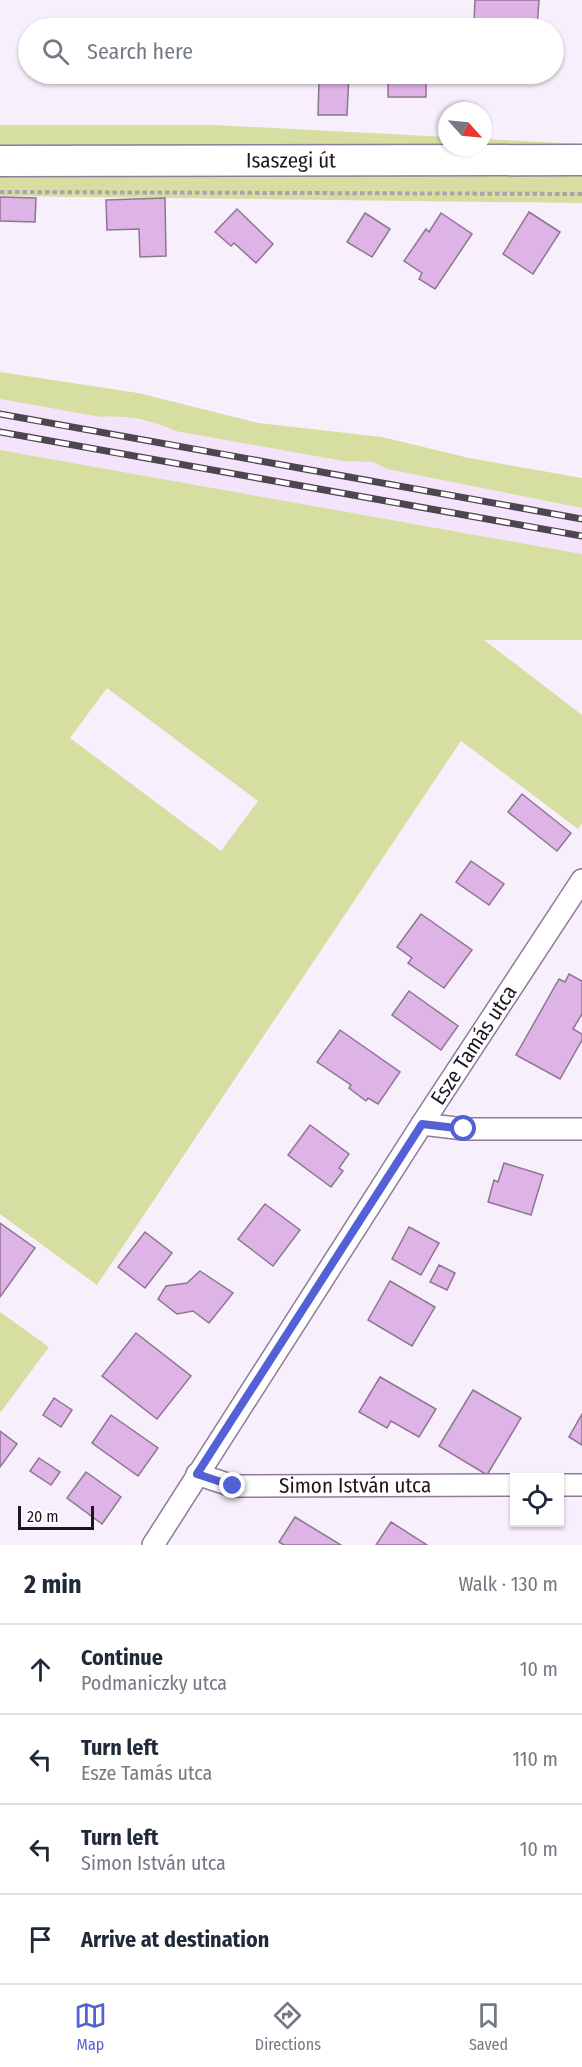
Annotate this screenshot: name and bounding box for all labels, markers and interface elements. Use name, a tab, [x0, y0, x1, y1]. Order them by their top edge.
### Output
search box	[18, 18, 564, 84]
icon: search	[39, 35, 72, 68]
text: Search here	[87, 38, 193, 65]
north arrow	[438, 102, 492, 156]
street label: Isaszegi út	[246, 147, 336, 174]
street label: Esze Tamás utca	[425, 980, 522, 1110]
route start	[450, 1115, 476, 1141]
route end	[219, 1472, 245, 1498]
street label: Simon István utca	[279, 1472, 431, 1499]
map controls	[510, 1473, 564, 1527]
button: locate	[510, 1473, 564, 1527]
scale bar	[18, 1503, 94, 1530]
text: 20 m	[27, 1507, 58, 1526]
text: 2 min	[24, 1569, 82, 1600]
text: Walk · 130 m	[458, 1572, 558, 1596]
text: Continue	[81, 1644, 163, 1671]
icon: ahead	[24, 1653, 57, 1686]
text: 10 m	[520, 1657, 558, 1681]
text: Podmaniczky utca	[81, 1671, 227, 1695]
text: Turn left	[81, 1734, 159, 1761]
icon: left	[24, 1743, 57, 1776]
text: 110 m	[512, 1747, 558, 1771]
text: Esze Tamás utca	[81, 1761, 212, 1785]
text: Turn left	[81, 1824, 159, 1851]
icon: left	[24, 1833, 57, 1866]
text: 10 m	[520, 1837, 558, 1861]
text: Simon István utca	[81, 1851, 226, 1875]
icon: arrive	[24, 1923, 57, 1956]
text: Arrive at destination	[81, 1926, 269, 1953]
tab: Map	[74, 1999, 107, 2054]
tab: Directions	[255, 1999, 321, 2054]
tab: Saved	[469, 1999, 508, 2054]

